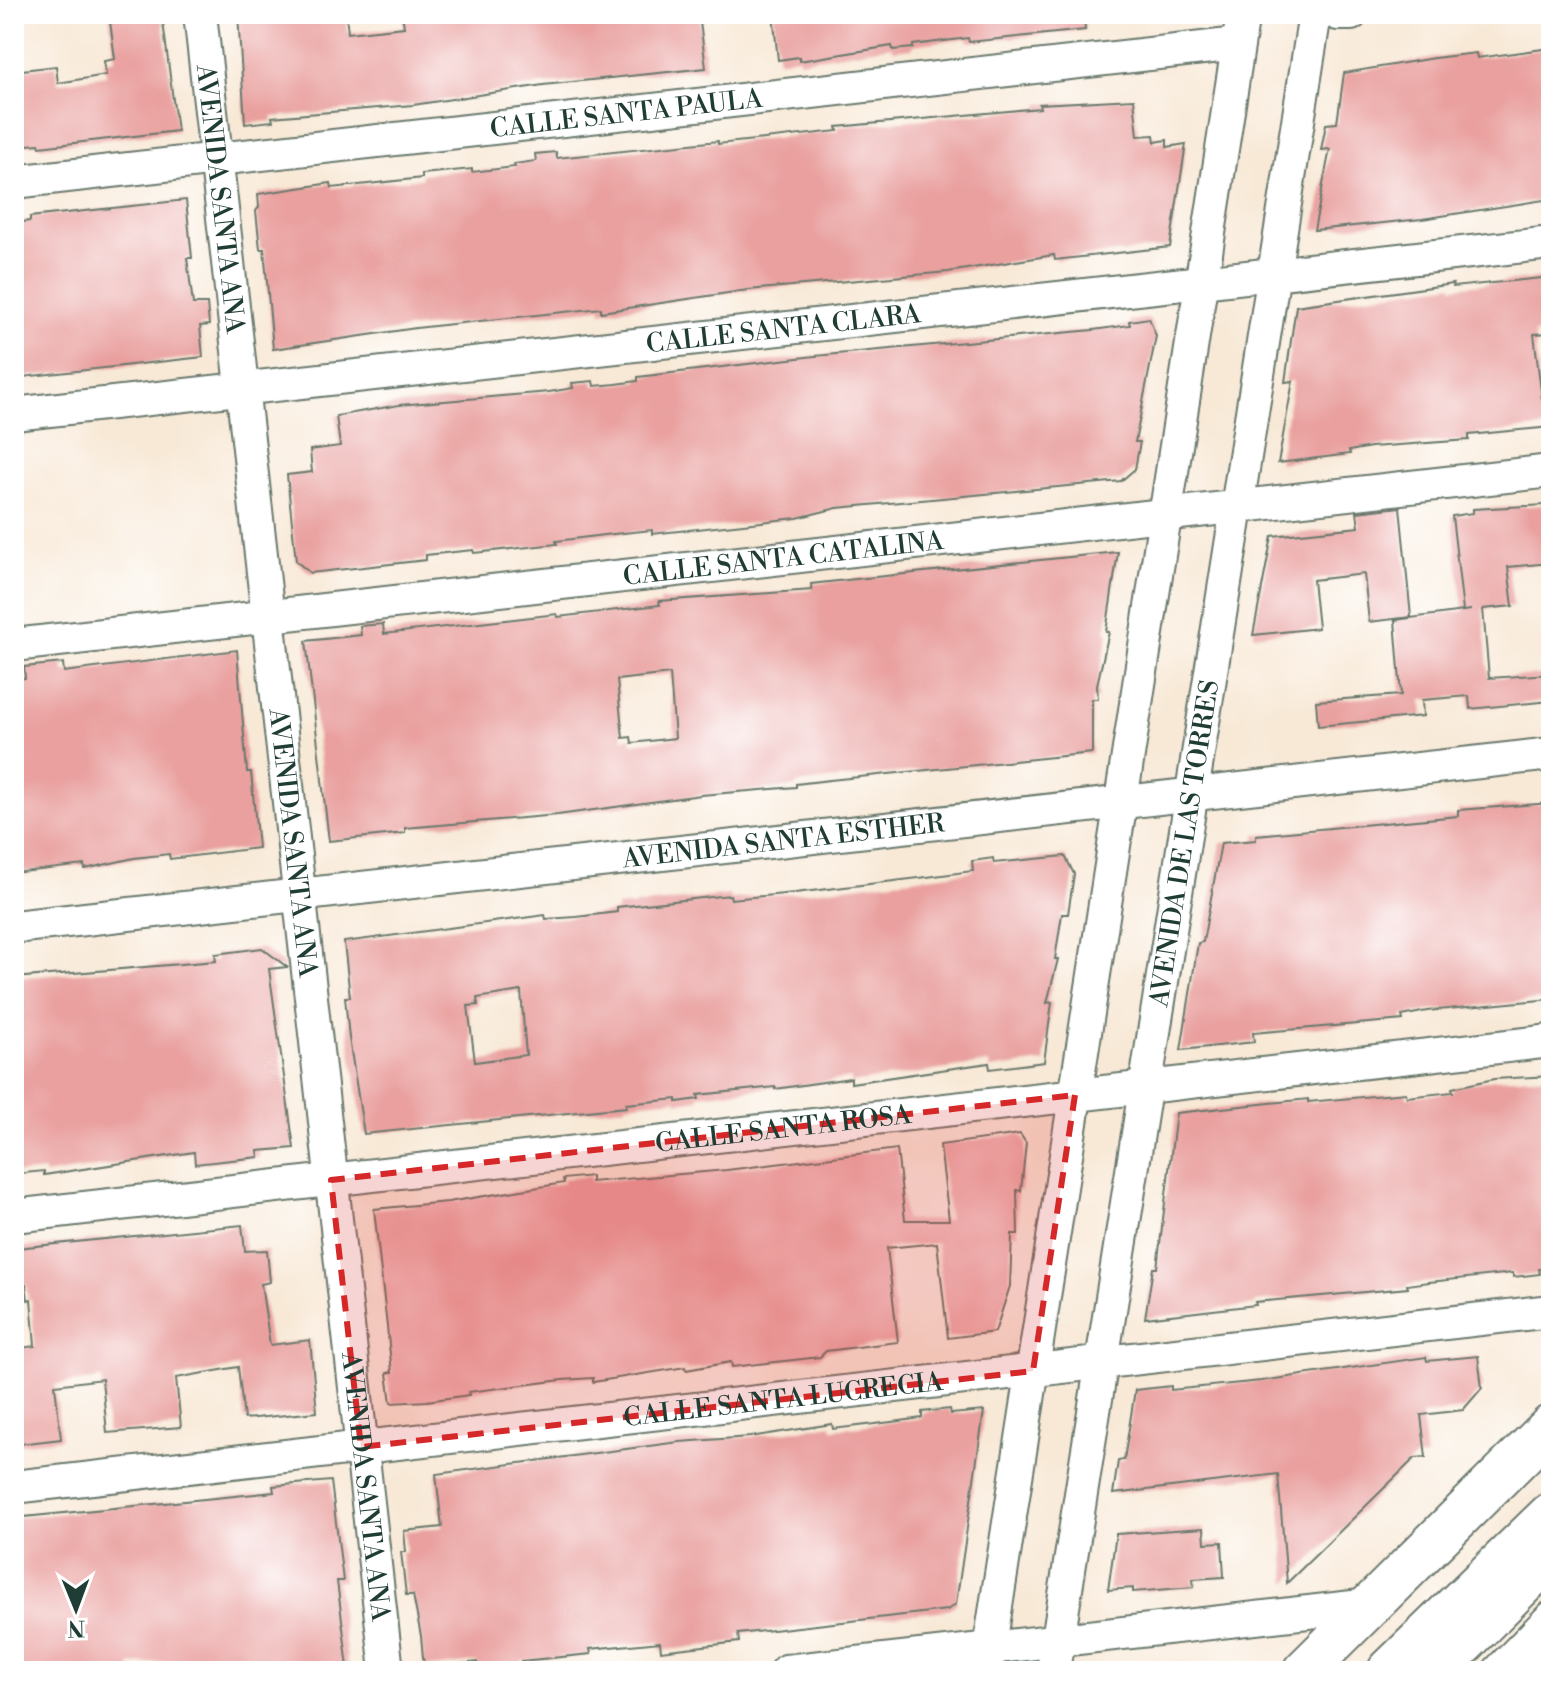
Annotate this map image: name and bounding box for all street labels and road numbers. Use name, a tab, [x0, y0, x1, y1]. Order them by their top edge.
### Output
street label: AVENIDA SANTA ANA	[189, 62, 251, 336]
street label: CALLE SANTA PAULA	[488, 83, 765, 145]
street label: CALLE SANTA CLARA	[644, 298, 923, 361]
street label: CALLE SANTA CATALINA	[621, 525, 946, 593]
street label: AVENIDA DE LAS TORRES	[1143, 678, 1226, 1010]
street label: AVENIDA SANTA ANA	[261, 706, 324, 980]
street label: AVENIDA SANTA ESTHER	[620, 807, 947, 876]
street label: CALLE SANTA ROSA	[654, 1099, 914, 1160]
street label: AVENIDA SANTA ANA	[334, 1350, 396, 1624]
street label: CALLE SANTA LUCRECIA	[622, 1366, 946, 1434]

